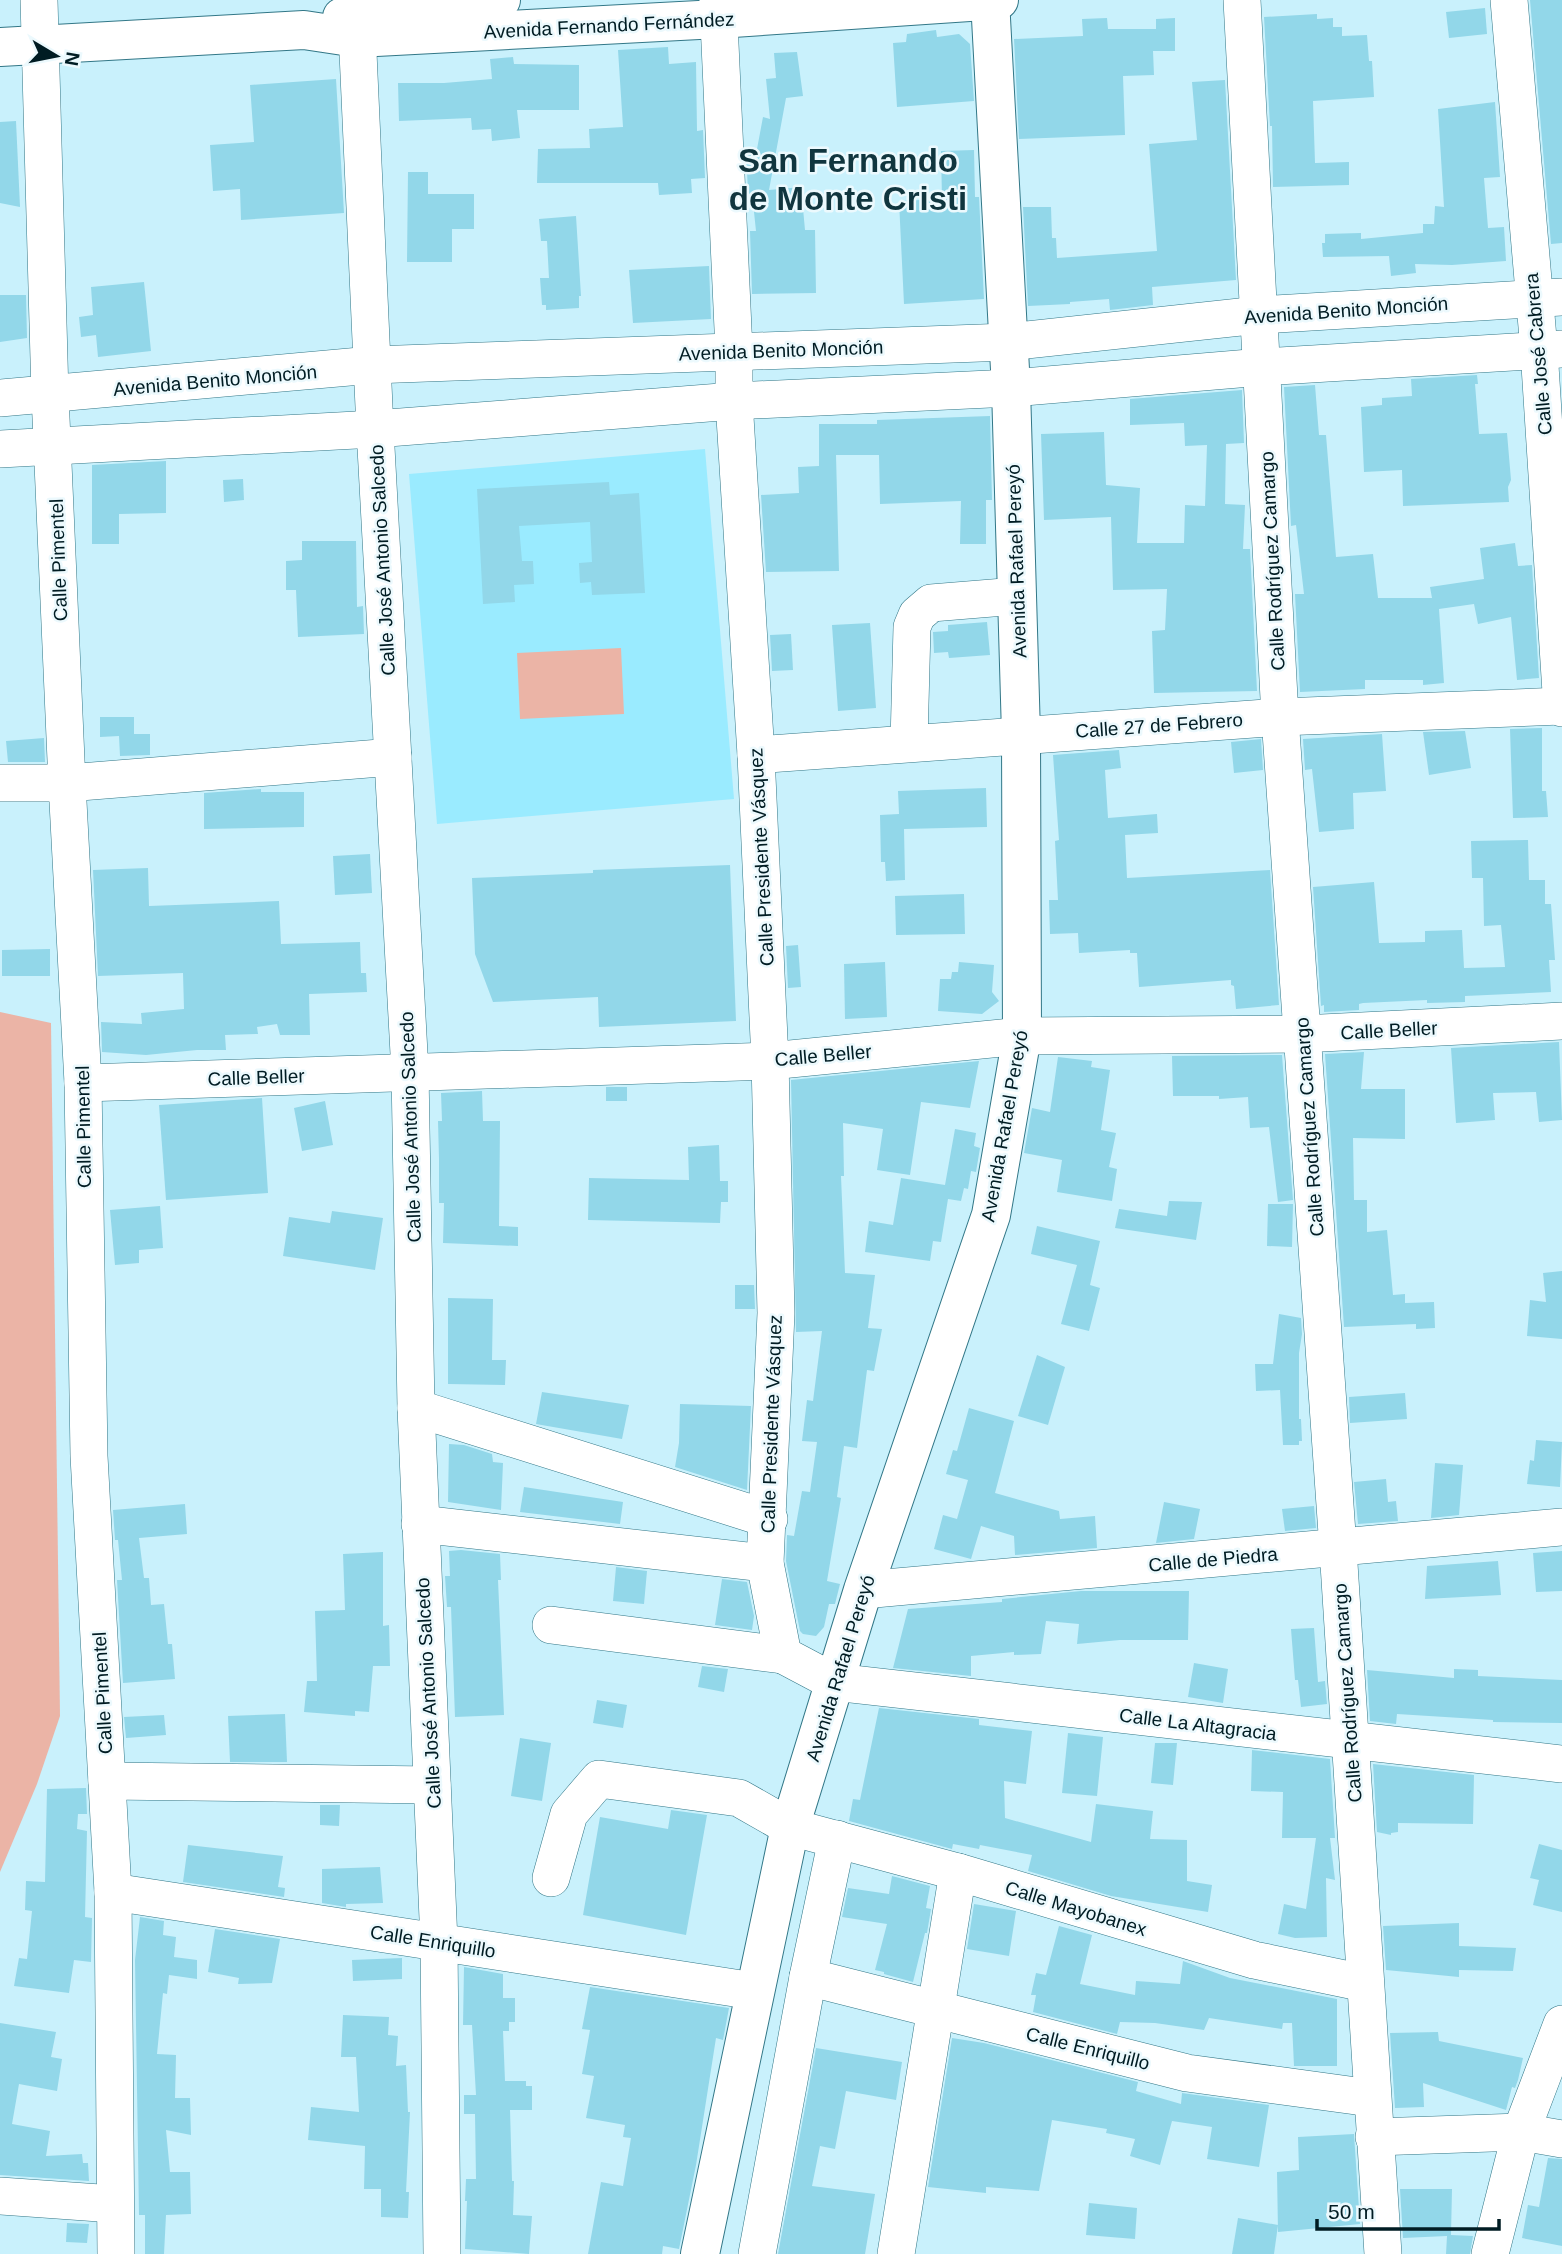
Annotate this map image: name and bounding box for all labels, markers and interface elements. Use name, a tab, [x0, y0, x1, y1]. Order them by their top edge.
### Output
street label: Avenida Fernando Fernández	[483, 8, 735, 43]
north arrow	[21, 21, 91, 91]
text: N	[61, 50, 84, 67]
district label: San Fernando de Monte Cristi	[729, 142, 967, 217]
street label: Calle José Cabrera	[1521, 272, 1556, 436]
street label: Avenida Benito Monción	[1243, 293, 1449, 328]
street label: Avenida Benito Monción	[678, 336, 884, 365]
street label: Avenida Benito Monción	[112, 361, 318, 400]
street label: Calle José Antonio Salcedo	[366, 444, 399, 676]
street label: Calle Rodríguez Camargo	[1256, 451, 1289, 671]
street label: Avenida Rafael Pereyó	[1003, 464, 1030, 658]
street label: Calle Pimentel	[46, 498, 71, 622]
street label: Calle 27 de Febrero	[1075, 709, 1244, 742]
street label: Calle Presidente Vásquez	[745, 747, 778, 967]
street label: Calle José Antonio Salcedo	[396, 1011, 425, 1243]
street label: Calle Rodríguez Camargo	[1291, 1017, 1328, 1237]
street label: Calle Beller	[1340, 1017, 1439, 1044]
street label: Avenida Rafael Pereyó	[977, 1029, 1032, 1223]
street label: Calle Beller	[774, 1041, 873, 1070]
street label: Calle Beller	[207, 1065, 306, 1090]
street label: Calle Pimentel	[72, 1066, 95, 1188]
street label: Calle Presidente Vásquez	[757, 1314, 786, 1534]
street label: Calle de Piedra	[1147, 1543, 1279, 1576]
street label: Avenida Rafael Pereyó	[802, 1572, 879, 1764]
street label: Calle José Antonio Salcedo	[412, 1577, 445, 1809]
street label: Calle Rodríguez Camargo	[1329, 1583, 1366, 1803]
street label: Calle Pimentel	[89, 1631, 116, 1755]
street label: Calle La Altagracia	[1118, 1704, 1278, 1745]
street label: Calle Mayobanex	[1003, 1877, 1150, 1940]
street label: Calle Enriquillo	[369, 1921, 497, 1962]
street label: Calle Enriquillo	[1024, 2023, 1152, 2074]
scale bar	[1317, 2188, 1499, 2232]
text: 50 m	[1328, 2200, 1375, 2223]

